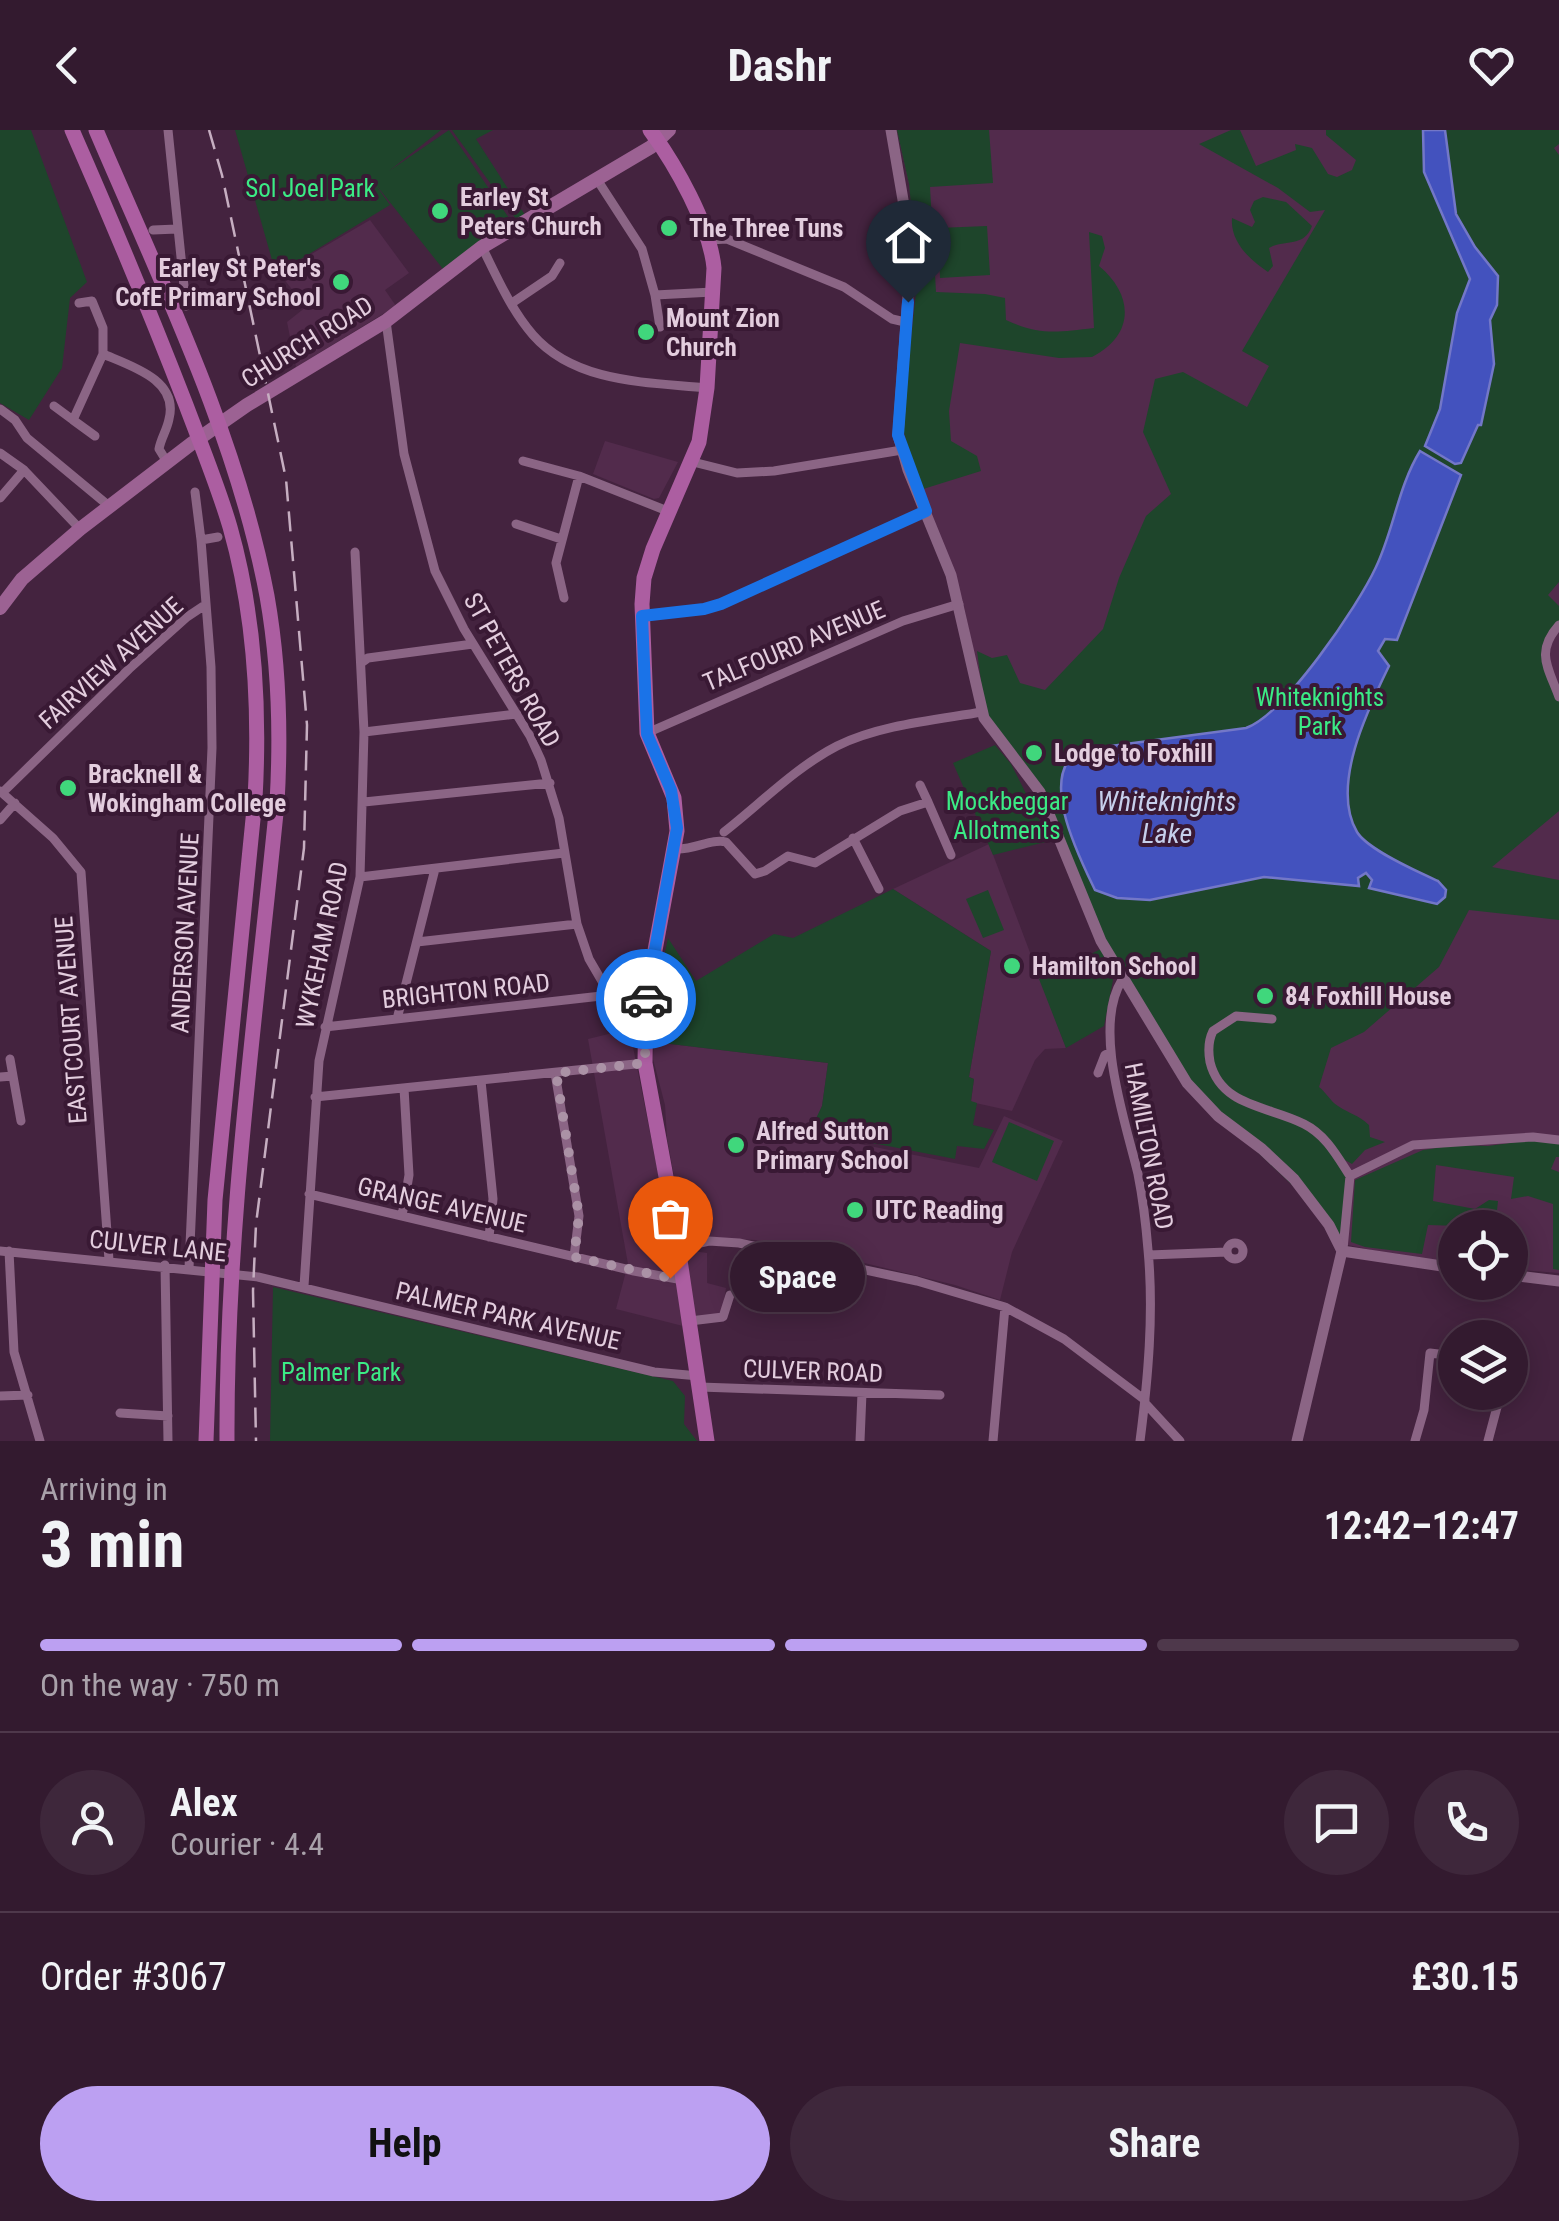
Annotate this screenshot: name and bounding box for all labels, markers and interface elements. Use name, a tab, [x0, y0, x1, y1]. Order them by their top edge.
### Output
icon: back	[40, 38, 95, 93]
icon: heart	[1464, 38, 1519, 93]
text: Dashr	[727, 39, 832, 92]
park label: Sol Joel Park	[245, 174, 375, 203]
place label: Earley St Peters Church	[460, 183, 602, 241]
marker: Earley St Peters Church	[429, 200, 451, 222]
pin	[866, 200, 951, 303]
place label: The Three Tuns	[689, 214, 843, 243]
icon: home	[881, 215, 936, 270]
marker: The Three Tuns	[658, 217, 680, 239]
place label: Earley St Peter's CofE Primary School	[115, 254, 321, 312]
marker: Earley St Peter's CofE Primary School	[330, 271, 352, 293]
street label: CHURCH ROAD	[236, 290, 378, 394]
place label: Mount Zion Church	[666, 304, 780, 362]
marker: Mount Zion Church	[635, 321, 657, 343]
street label: ST PETERS ROAD	[458, 588, 566, 752]
street label: FAIRVIEW AVENUE	[33, 591, 189, 735]
street label: TALFOURD AVENUE	[699, 595, 889, 697]
park label: Whiteknights Park	[1256, 683, 1384, 741]
place label: Lodge to Foxhill	[1054, 739, 1213, 768]
marker: Lodge to Foxhill	[1023, 742, 1045, 764]
place label: Bracknell & Wokingham College	[88, 760, 286, 818]
marker: Bracknell & Wokingham College	[57, 777, 79, 799]
water label: Whiteknights Lake	[1097, 785, 1237, 850]
park label: Mockbeggar Allotments	[946, 787, 1069, 845]
street label: ANDERSON AVENUE	[165, 832, 205, 1034]
street label: WYKEHAM ROAD	[290, 859, 354, 1031]
street label: EASTCOURT AVENUE	[49, 915, 93, 1125]
courier	[596, 949, 696, 1049]
place label: Hamilton School	[1032, 952, 1197, 981]
marker: Hamilton School	[1001, 955, 1023, 977]
street label: BRIGHTON ROAD	[381, 968, 551, 1014]
icon: car	[619, 972, 674, 1027]
place label: 84 Foxhill House	[1285, 982, 1452, 1011]
marker: 84 Foxhill House	[1254, 985, 1276, 1007]
street label: HAMILTON ROAD	[1119, 1060, 1179, 1232]
place label: Alfred Sutton Primary School	[756, 1117, 909, 1175]
marker: Alfred Sutton Primary School	[725, 1134, 747, 1156]
street label: GRANGE AVENUE	[355, 1171, 529, 1239]
pin	[628, 1176, 713, 1279]
icon: bag	[643, 1191, 698, 1246]
place label: UTC Reading	[875, 1196, 1004, 1225]
marker: UTC Reading	[844, 1199, 866, 1221]
map controls	[1438, 1210, 1528, 1410]
button: locate	[1438, 1210, 1528, 1300]
street label: CULVER LANE	[88, 1224, 228, 1268]
callout: Space	[730, 1243, 865, 1313]
text: Space	[758, 1258, 837, 1296]
street label: PALMER PARK AVENUE	[393, 1276, 623, 1356]
button: layers	[1438, 1320, 1528, 1410]
street label: CULVER ROAD	[742, 1354, 884, 1388]
park label: Palmer Park	[281, 1358, 402, 1387]
text: Arriving in	[40, 1470, 168, 1508]
text: 12:42–12:47	[1324, 1504, 1519, 1548]
text: 3 min	[40, 1507, 184, 1583]
text: On the way · 750 m	[40, 1666, 280, 1704]
button: person	[40, 1770, 145, 1875]
button: chat	[1284, 1770, 1389, 1875]
button: phone	[1414, 1770, 1519, 1875]
text: Alex	[170, 1781, 238, 1825]
text: Courier · 4.4	[170, 1825, 324, 1863]
text: Order #3067	[40, 1955, 227, 1999]
text: £30.15	[1411, 1955, 1519, 1999]
button: Help	[40, 2086, 770, 2201]
button: Share	[790, 2086, 1519, 2201]

